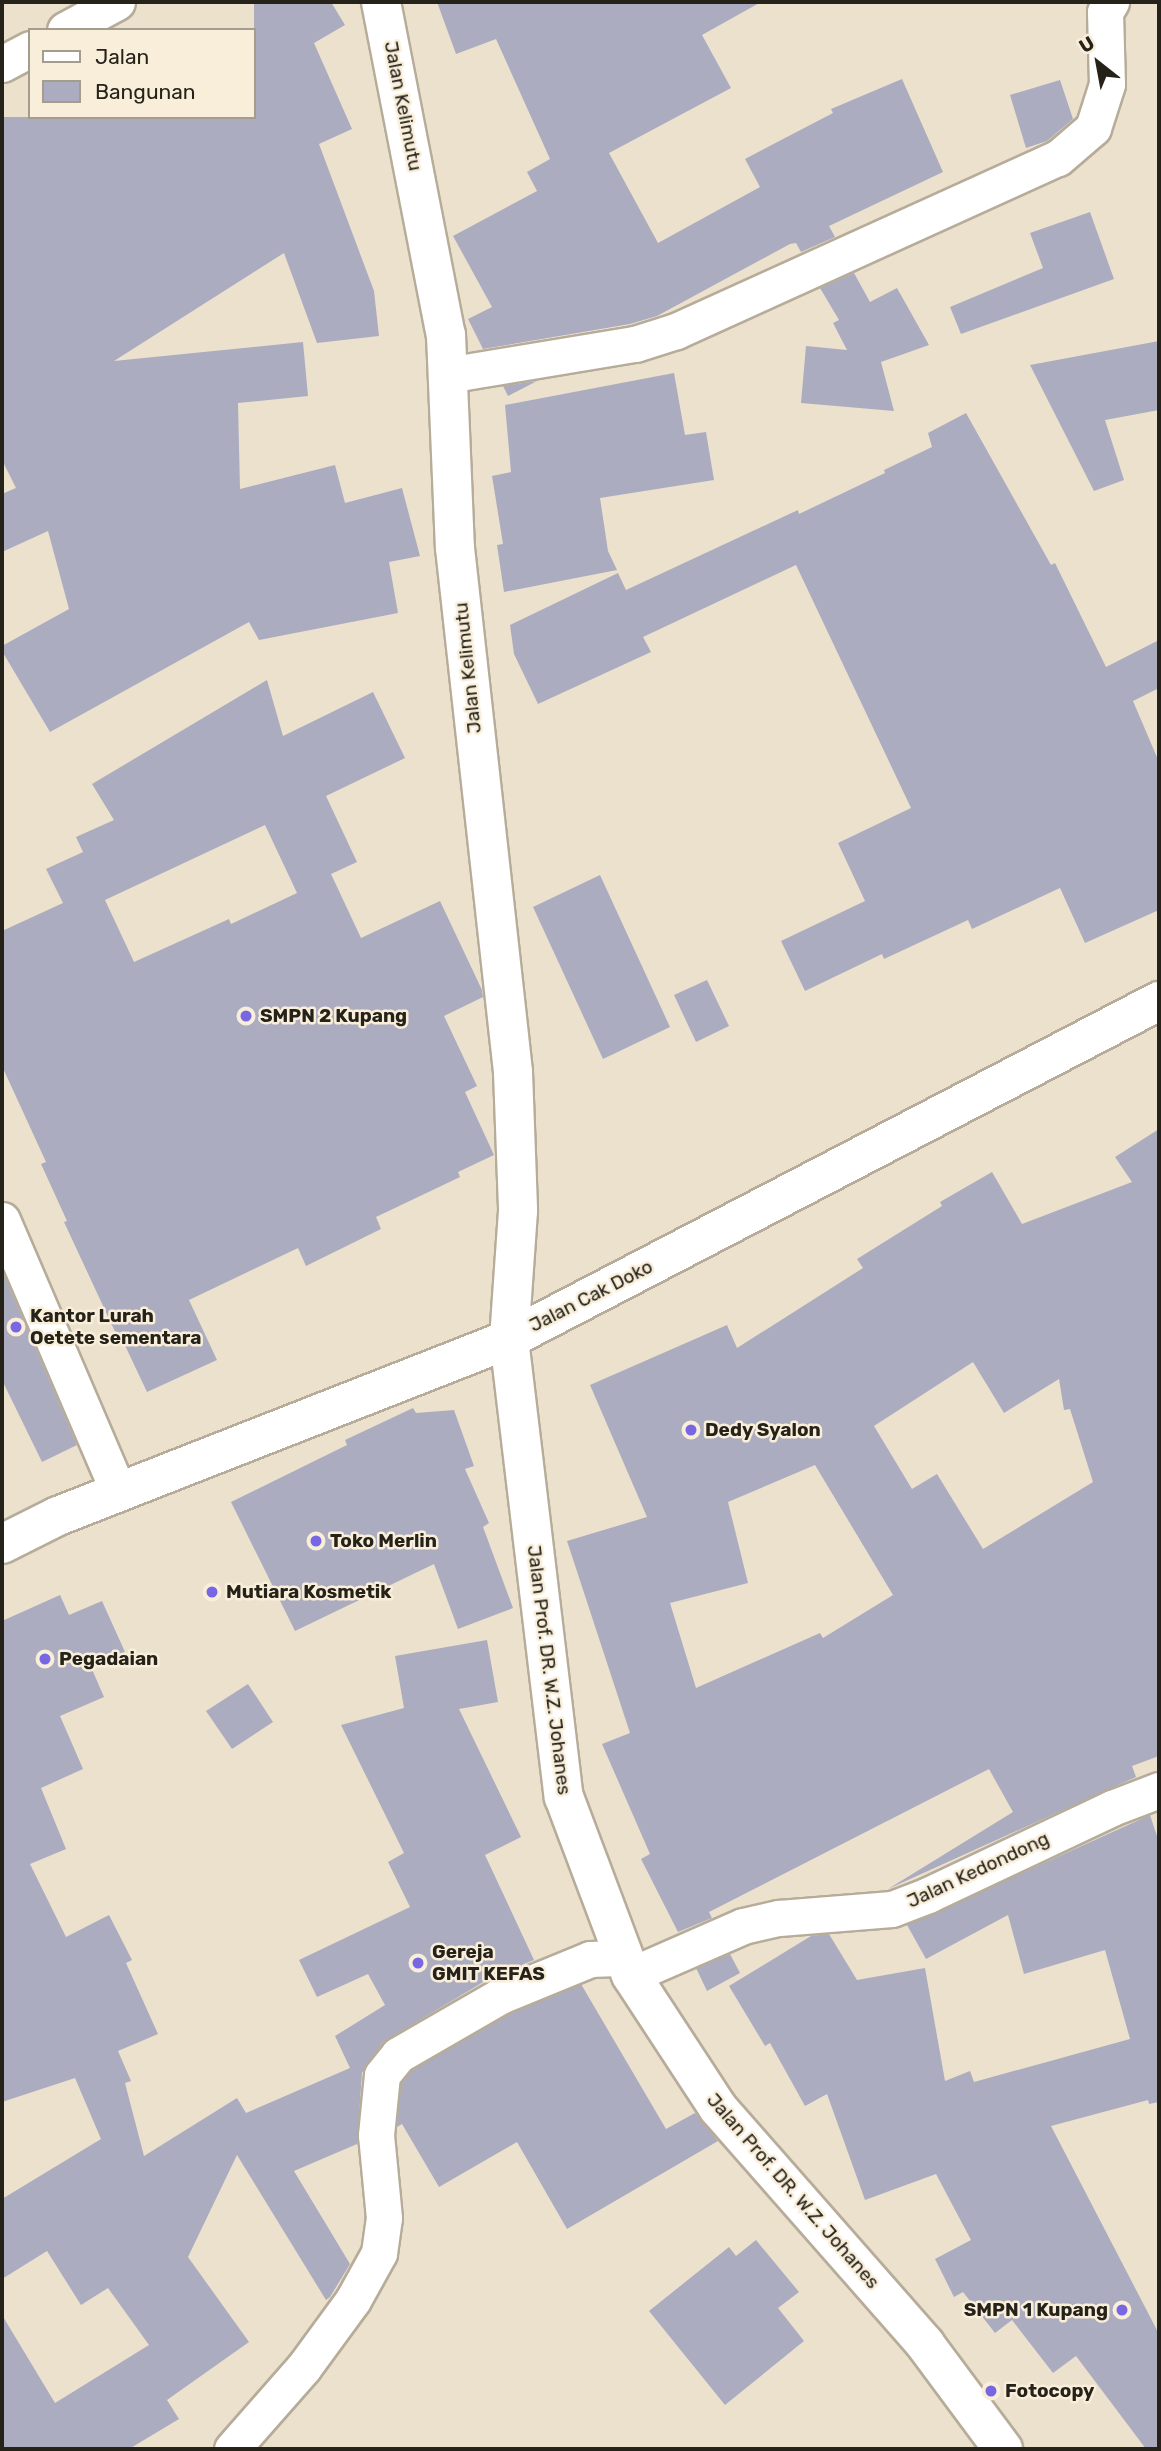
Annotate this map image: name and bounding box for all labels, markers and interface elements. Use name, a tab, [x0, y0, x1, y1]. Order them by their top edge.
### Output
legend	[28, 28, 256, 119]
north arrow	[1063, 28, 1133, 98]
text: U	[1075, 31, 1099, 58]
street label: Jalan Kelimutu	[379, 39, 427, 173]
text: Jalan	[95, 44, 149, 69]
text: Bangunan	[95, 79, 196, 104]
street label: Jalan Kelimutu	[450, 601, 486, 735]
place label: SMPN 2 Kupang	[260, 1005, 407, 1027]
marker: SMPN 2 Kupang	[238, 1008, 254, 1024]
street label: Jalan Cak Doko	[525, 1255, 657, 1337]
place label: Kantor Lurah Oetete sementara	[30, 1305, 201, 1349]
marker: Kantor Lurah Oetete sementara	[8, 1319, 24, 1335]
place label: Dedy Syalon	[705, 1419, 821, 1441]
marker: Dedy Syalon	[683, 1422, 699, 1438]
place label: Toko Merlin	[330, 1530, 437, 1552]
marker: Toko Merlin	[308, 1533, 324, 1549]
street label: Jalan Prof. DR. W.Z. Johanes	[522, 1544, 576, 1796]
place label: Mutiara Kosmetik	[226, 1581, 391, 1603]
marker: Mutiara Kosmetik	[204, 1584, 220, 1600]
place label: Pegadaian	[59, 1648, 158, 1670]
marker: Pegadaian	[37, 1651, 53, 1667]
street label: Jalan Kedondong	[903, 1827, 1053, 1913]
place label: Gereja GMIT KEFAS	[432, 1941, 545, 1985]
marker: Gereja GMIT KEFAS	[410, 1955, 426, 1971]
street label: Jalan Prof. DR. W.Z. Johanes	[702, 2089, 884, 2293]
place label: SMPN 1 Kupang	[964, 2299, 1108, 2321]
marker: SMPN 1 Kupang	[1114, 2302, 1130, 2318]
place label: Fotocopy	[1005, 2380, 1094, 2402]
marker: Fotocopy	[983, 2383, 999, 2399]

